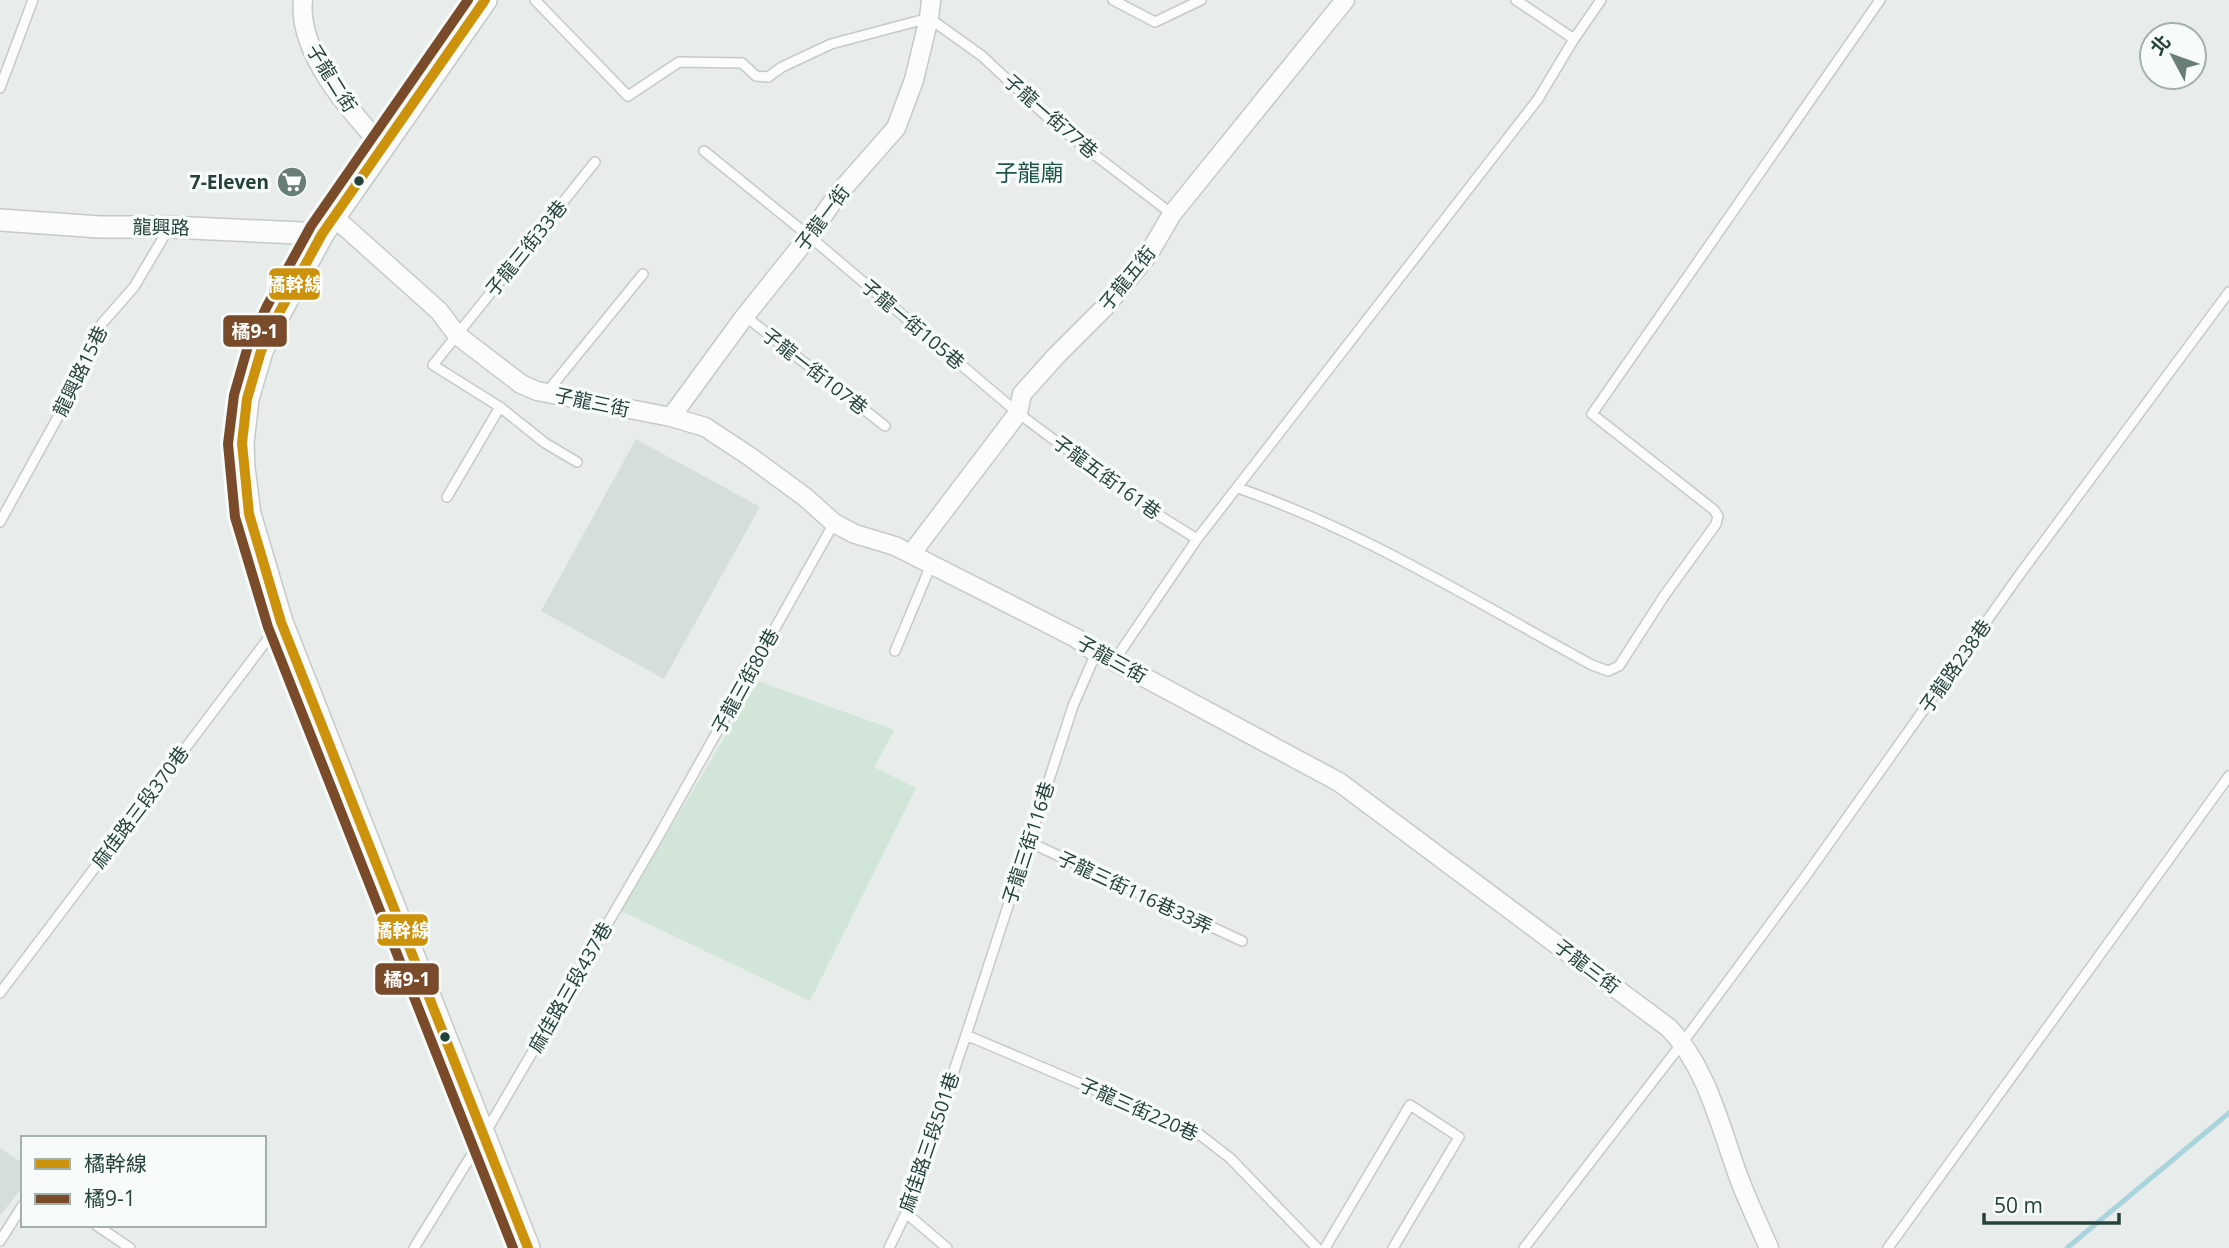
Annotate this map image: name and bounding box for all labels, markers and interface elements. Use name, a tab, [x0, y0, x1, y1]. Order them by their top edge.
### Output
north arrow	[2138, 21, 2208, 91]
text: 北	[2144, 29, 2176, 61]
street label: 子龍二街	[301, 39, 363, 117]
street label: 子龍一街77巷	[998, 68, 1104, 164]
district label: 子龍廟	[995, 156, 1064, 188]
supermarket icon: 7-Eleven	[275, 165, 309, 199]
place label: 7-Eleven	[190, 169, 269, 195]
unlabelled marker	[352, 174, 366, 188]
street label: 子龍一街	[789, 180, 855, 256]
street label: 子龍三街33巷	[479, 194, 573, 302]
street label: 龍興路	[132, 214, 190, 240]
street label: 子龍五街	[1093, 240, 1161, 316]
line badge: 橘幹線	[268, 267, 321, 301]
text: 橘幹線	[266, 271, 324, 297]
street label: 子龍一街105巷	[856, 273, 970, 375]
line badge: 橘9-1	[222, 314, 288, 348]
text: 橘9-1	[232, 318, 278, 344]
street label: 龍興路15巷	[47, 321, 113, 421]
street label: 子龍一街107巷	[757, 321, 873, 421]
street label: 子龍三街	[552, 381, 632, 423]
street label: 子龍五街161巷	[1048, 429, 1166, 525]
street label: 子龍路238巷	[1913, 614, 1997, 718]
street label: 子龍三街80巷	[705, 624, 785, 738]
street label: 子龍三街	[1072, 629, 1152, 689]
street label: 麻佳路三段370巷	[86, 741, 194, 873]
street label: 子龍三街116巷	[996, 778, 1060, 908]
street label: 子龍三街116巷33弄	[1053, 845, 1217, 939]
line badge: 橘幹線	[376, 913, 429, 947]
text: 橘幹線	[373, 917, 431, 943]
street label: 麻佳路三段437巷	[522, 917, 618, 1057]
street label: 子龍三街	[1549, 933, 1625, 999]
line badge: 橘9-1	[374, 962, 440, 996]
text: 橘9-1	[384, 966, 430, 992]
unlabelled marker	[438, 1030, 452, 1044]
street label: 麻佳路三段501巷	[893, 1068, 965, 1216]
street label: 子龍三街220巷	[1075, 1071, 1203, 1147]
legend	[21, 1136, 266, 1227]
text: 橘幹線	[84, 1149, 147, 1177]
scale bar	[1984, 1182, 2119, 1226]
text: 橘9-1	[84, 1184, 136, 1212]
text: 50 m	[1994, 1191, 2043, 1219]

